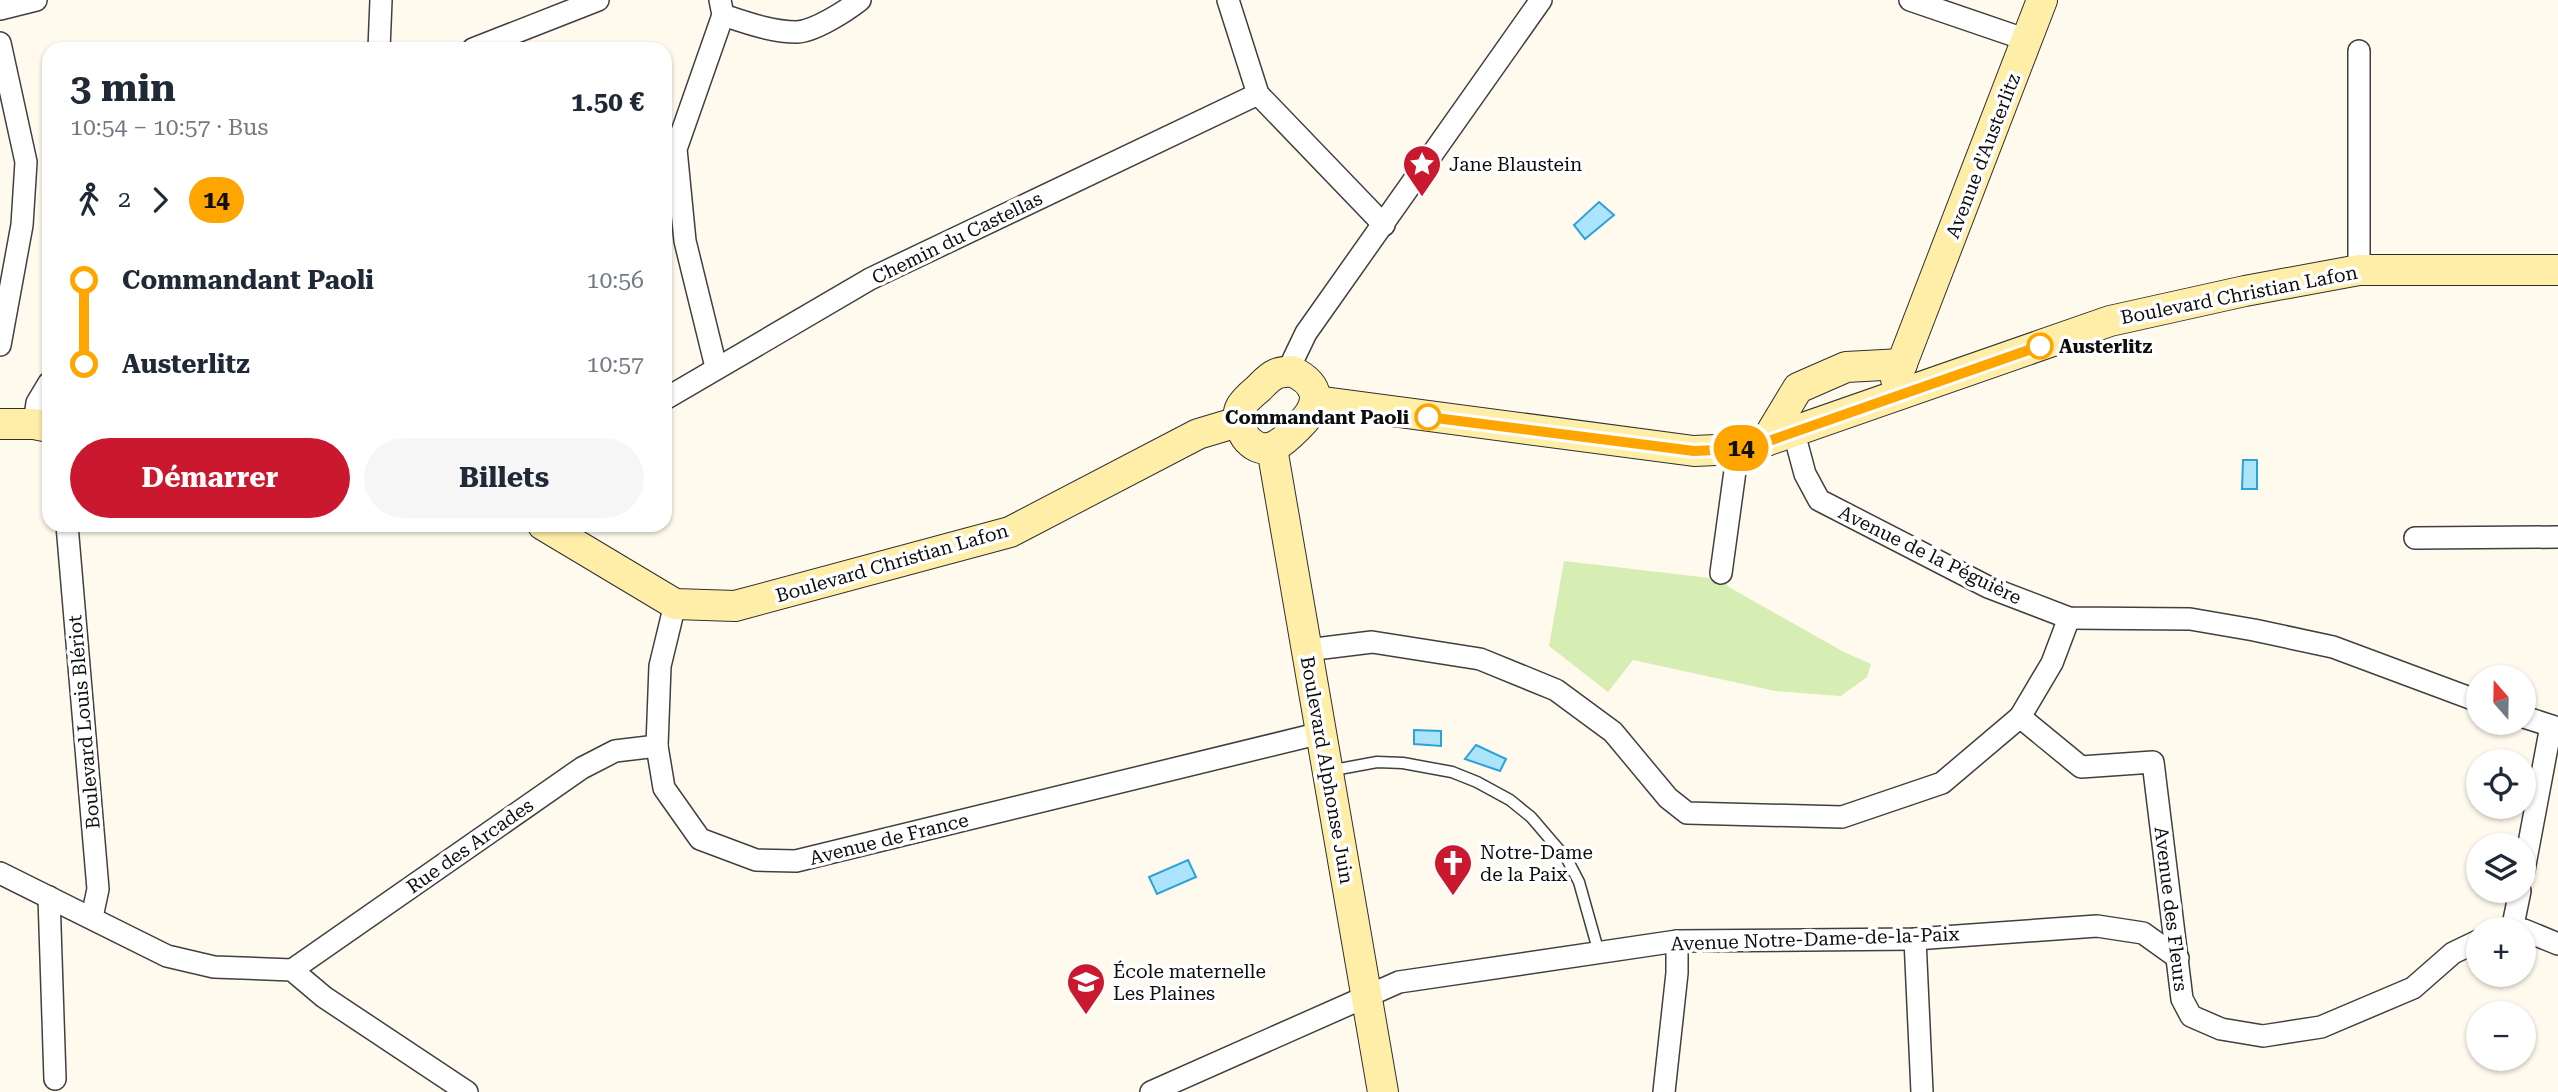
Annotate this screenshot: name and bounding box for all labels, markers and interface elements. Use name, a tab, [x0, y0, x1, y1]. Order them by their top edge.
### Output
text: 3 min	[70, 66, 176, 110]
street label: Avenue d'Austerlitz	[1941, 70, 2025, 242]
text: 1.50 €	[571, 87, 644, 117]
text: 10:54 – 10:57 · Bus	[70, 114, 268, 141]
place icon: Jane Blaustein	[1401, 143, 1443, 198]
place label: Jane Blaustein	[1449, 153, 1582, 176]
icon: walk	[70, 181, 108, 219]
icon: forward	[141, 181, 179, 219]
text: 2	[118, 186, 131, 213]
text: 14	[203, 186, 230, 214]
street label: Chemin du Castellas	[868, 187, 1046, 289]
street label: Boulevard Christian Lafon	[2119, 261, 2359, 329]
text: Commandant Paoli	[122, 265, 374, 295]
text: 10:56	[587, 267, 644, 294]
marker: Austerlitz	[2027, 333, 2053, 359]
place label: Austerlitz	[2059, 335, 2152, 358]
text: Austerlitz	[122, 349, 250, 379]
text: 10:57	[587, 351, 644, 378]
marker: Commandant Paoli	[1415, 404, 1441, 430]
place label: Commandant Paoli	[1225, 406, 1409, 429]
line badge: 14	[1710, 425, 1772, 471]
text: 14	[1728, 434, 1754, 462]
button: Démarrer	[70, 438, 350, 518]
button: Billets	[364, 438, 644, 518]
street label: Avenue de la Péguière	[1835, 501, 2025, 609]
street label: Boulevard Christian Lafon	[773, 519, 1011, 607]
street label: Boulevard Louis Blériot	[63, 614, 105, 830]
street label: Boulevard Alphonse Juin	[1296, 654, 1358, 886]
north arrow	[2466, 665, 2536, 735]
map controls	[2466, 665, 2536, 1071]
button: locate	[2466, 749, 2536, 819]
street label: Rue des Arcades	[402, 794, 538, 898]
street label: Avenue de France	[807, 808, 971, 870]
street label: Avenue des Fleurs	[2149, 825, 2193, 993]
button: layers	[2466, 833, 2536, 903]
place label: Notre-Dame de la Paix	[1480, 841, 1593, 886]
church icon: Notre-Dame de la Paix	[1432, 842, 1474, 897]
button: +	[2466, 917, 2536, 987]
street label: Avenue Notre-Dame-de-la-Paix	[1670, 922, 1960, 956]
place label: École maternelle Les Plaines	[1113, 960, 1266, 1005]
school or university icon: École maternelle Les Plaines	[1065, 961, 1107, 1016]
button: −	[2466, 1001, 2536, 1071]

